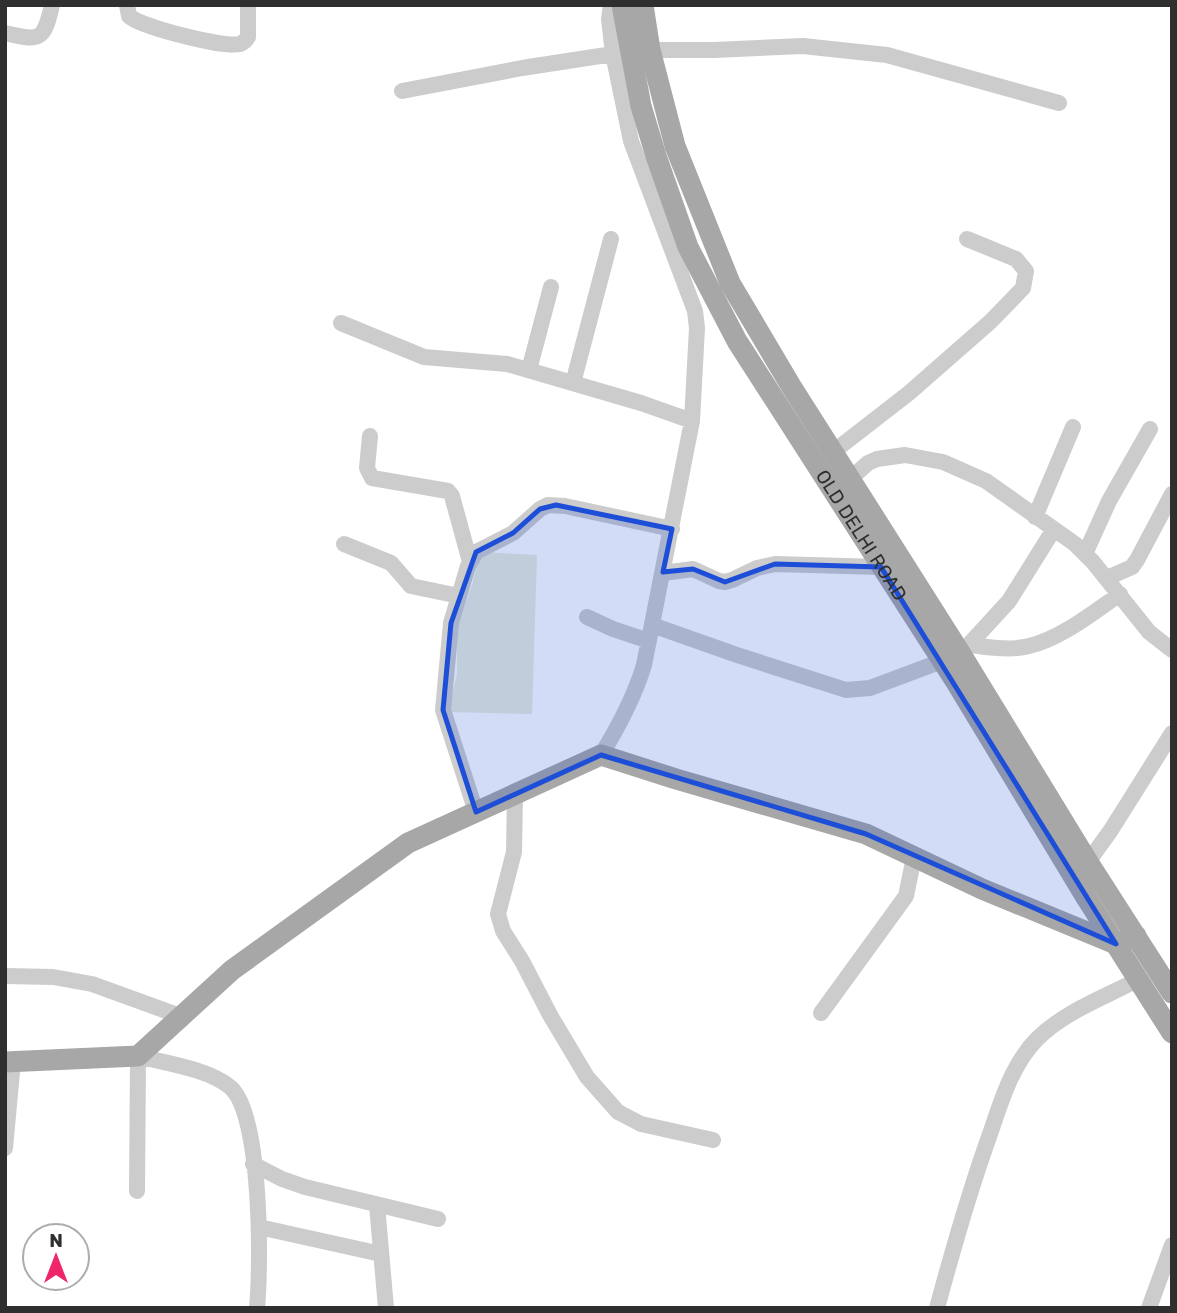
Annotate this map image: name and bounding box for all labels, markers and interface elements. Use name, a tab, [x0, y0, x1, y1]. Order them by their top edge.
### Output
street label: OLD DELHI ROAD	[811, 466, 912, 605]
north arrow	[21, 1222, 91, 1292]
text: N	[49, 1229, 63, 1252]

